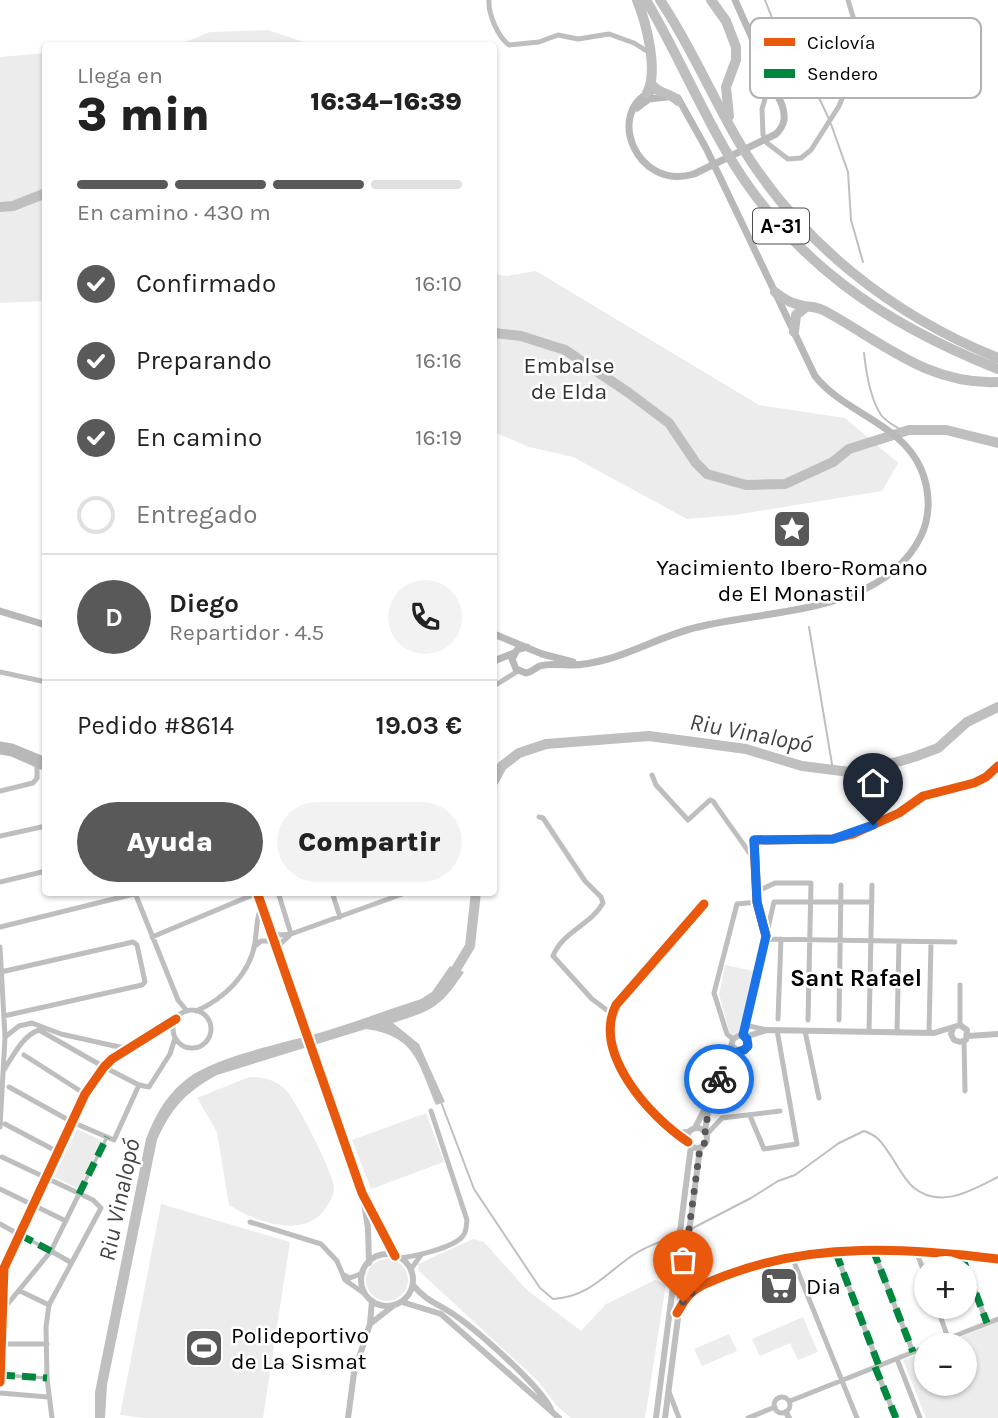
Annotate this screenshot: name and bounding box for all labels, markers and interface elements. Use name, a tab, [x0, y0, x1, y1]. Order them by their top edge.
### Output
legend	[750, 18, 981, 98]
text: Ciclovía	[807, 32, 876, 54]
text: Llega en	[77, 62, 163, 89]
text: Sendero	[807, 63, 878, 85]
text: 16:34–16:39	[310, 86, 462, 117]
text: 3 min	[77, 88, 210, 142]
text: En camino · 430 m	[77, 199, 271, 226]
road number: A-31	[753, 208, 809, 244]
icon: check	[77, 265, 115, 303]
text: Confirmado	[136, 268, 276, 299]
text: 16:10	[415, 270, 462, 297]
icon: check	[77, 342, 115, 380]
text: Preparando	[136, 345, 272, 376]
text: 16:16	[415, 347, 462, 374]
park label: Embalse de Elda	[523, 352, 615, 405]
icon: check	[77, 419, 115, 457]
text: En camino	[136, 422, 262, 453]
text: 16:19	[415, 424, 462, 451]
text: Entregado	[136, 499, 257, 530]
place icon: Yacimiento Ibero-Romano de El Monastil	[771, 508, 813, 550]
place label: Yacimiento Ibero-Romano de El Monastil	[656, 554, 928, 607]
button: phone	[388, 580, 462, 654]
text: Diego	[169, 588, 239, 619]
text: D	[105, 602, 123, 633]
text: Repartidor · 4.5	[169, 619, 324, 646]
water label: Riu Vinalopó	[687, 707, 815, 759]
text: Pedido #8614	[77, 710, 234, 741]
text: 19.03 €	[376, 710, 462, 741]
pin	[843, 753, 903, 825]
icon: home	[854, 764, 892, 802]
button: Ayuda	[77, 802, 263, 882]
button: Compartir	[277, 802, 462, 882]
district label: Sant Rafael	[790, 964, 922, 992]
courier	[684, 1044, 754, 1114]
icon: bike	[700, 1060, 738, 1098]
water label: Riu Vinalopó	[92, 1136, 146, 1264]
pin	[653, 1230, 713, 1302]
icon: bag	[664, 1241, 702, 1279]
map controls	[914, 1256, 977, 1396]
button: +	[914, 1256, 977, 1319]
supermarket icon: Dia	[758, 1265, 800, 1307]
place label: Dia	[806, 1273, 841, 1300]
place label: Polideportivo de La Sismat	[231, 1322, 369, 1375]
sports icon: Polideportivo de La Sismat	[183, 1327, 225, 1369]
button: −	[914, 1333, 977, 1396]

